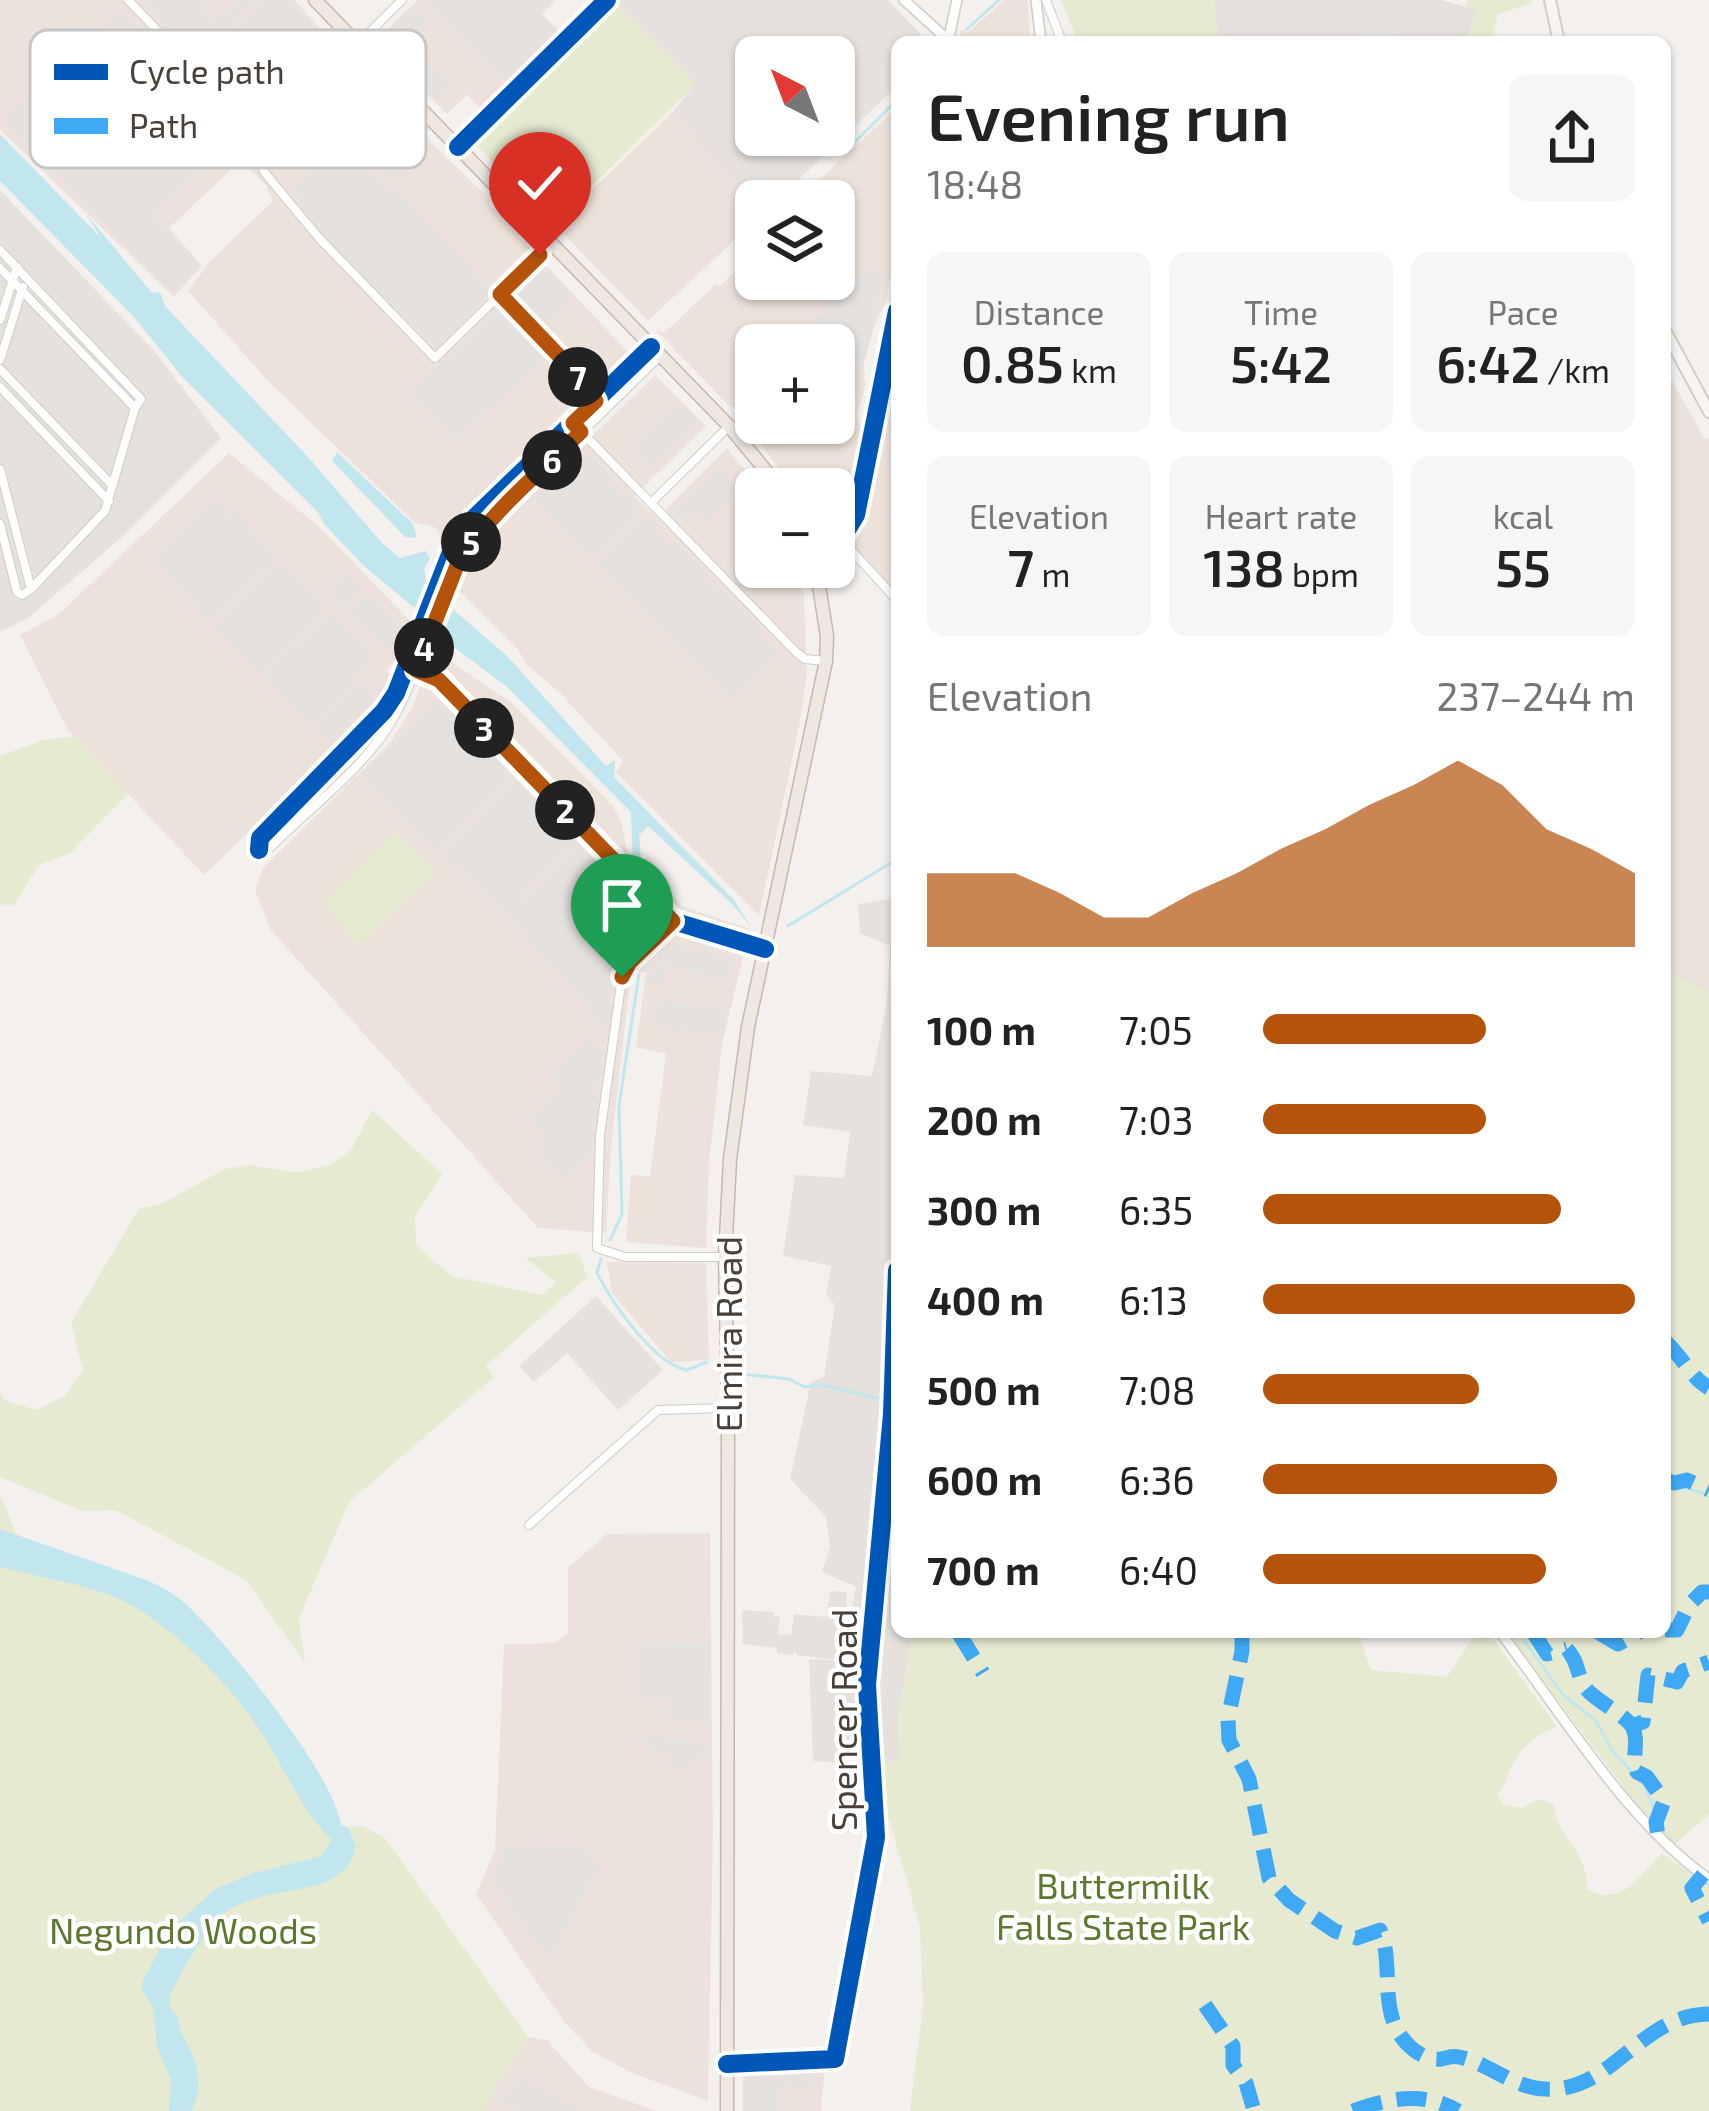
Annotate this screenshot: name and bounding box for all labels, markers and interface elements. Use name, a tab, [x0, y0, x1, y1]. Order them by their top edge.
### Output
legend	[30, 30, 426, 168]
north arrow	[735, 36, 855, 156]
map controls	[735, 36, 855, 588]
text: Cycle path	[129, 51, 285, 91]
text: Evening run	[927, 75, 1290, 154]
button: share	[1509, 75, 1635, 201]
text: Path	[129, 105, 198, 145]
pin	[489, 132, 591, 255]
icon: check	[507, 150, 573, 216]
text: 18:48	[927, 160, 1023, 207]
button: layers	[735, 180, 855, 300]
text: Distance	[974, 292, 1104, 332]
text: Time	[1244, 292, 1318, 332]
text: Pace	[1487, 292, 1559, 332]
button: +	[735, 324, 855, 444]
text: 0.85	[961, 332, 1064, 393]
text: 5:42	[1230, 332, 1332, 393]
text: 6:42	[1436, 332, 1540, 393]
pin: 7	[548, 347, 608, 407]
text: km	[1064, 350, 1117, 390]
text: /km	[1540, 350, 1610, 390]
text: 7	[569, 357, 587, 397]
pin: 6	[522, 430, 582, 490]
text: 6	[542, 440, 562, 480]
button: −	[735, 468, 855, 588]
text: Elevation	[969, 496, 1109, 536]
text: Heart rate	[1205, 496, 1357, 536]
text: kcal	[1493, 496, 1553, 536]
pin: 5	[441, 512, 501, 572]
text: 5	[462, 522, 480, 562]
text: 7	[1008, 536, 1034, 597]
text: 138	[1203, 536, 1285, 597]
text: 55	[1495, 536, 1551, 597]
text: m	[1034, 554, 1070, 594]
text: bpm	[1285, 554, 1359, 594]
pin: 4	[394, 618, 454, 678]
text: 4	[413, 628, 435, 668]
text: Elevation	[927, 672, 1092, 719]
text: 237–244 m	[1436, 672, 1635, 719]
pin: 3	[454, 698, 514, 758]
text: 3	[475, 708, 493, 748]
pin: 2	[535, 780, 595, 840]
text: 2	[555, 790, 575, 830]
pin	[571, 854, 673, 977]
icon: arrive	[589, 872, 655, 938]
text: 100 m	[927, 1006, 1036, 1053]
text: 7:05	[1119, 1006, 1193, 1053]
text: 200 m	[927, 1096, 1042, 1143]
text: 7:03	[1119, 1096, 1193, 1143]
text: 300 m	[927, 1186, 1041, 1233]
text: 6:35	[1119, 1186, 1193, 1233]
street label: Elmira Road	[706, 1236, 749, 1432]
text: 400 m	[927, 1276, 1044, 1323]
text: 6:13	[1119, 1276, 1188, 1323]
text: 500 m	[927, 1366, 1041, 1413]
text: 7:08	[1119, 1366, 1195, 1413]
text: 600 m	[927, 1456, 1042, 1503]
text: 6:36	[1119, 1456, 1195, 1503]
text: 700 m	[927, 1546, 1040, 1593]
text: 6:40	[1119, 1546, 1198, 1593]
street label: Spencer Road	[821, 1609, 864, 1831]
park label: Buttermilk Falls State Park	[996, 1863, 1250, 1947]
park label: Negundo Woods	[49, 1908, 317, 1951]

